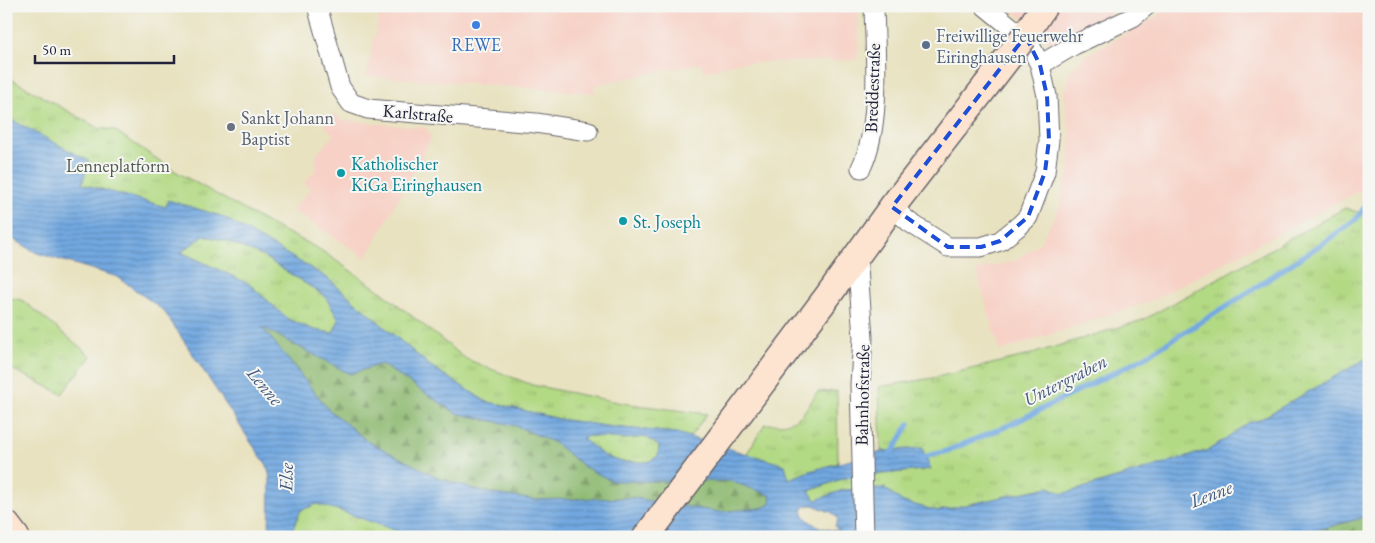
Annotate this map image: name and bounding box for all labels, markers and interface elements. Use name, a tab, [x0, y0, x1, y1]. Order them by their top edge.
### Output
marker: REWE	[470, 19, 482, 31]
place label: Freiwillige Feuerwehr Eiringhausen	[936, 24, 1083, 68]
scale bar	[35, 32, 174, 64]
place label: REWE	[451, 33, 501, 56]
marker: Freiwillige Feuerwehr Eiringhausen	[920, 39, 932, 51]
text: 50 m	[42, 40, 71, 59]
street label: Breddestraße	[859, 43, 885, 133]
street label: Karlstraße	[382, 98, 454, 128]
place label: Sankt Johann Baptist	[241, 106, 334, 150]
marker: Sankt Johann Baptist	[225, 121, 237, 133]
place label: Katholischer KiGa Eiringhausen	[351, 152, 483, 196]
park label: Lenneplatform	[66, 154, 170, 177]
marker: Katholischer KiGa Eiringhausen	[335, 167, 347, 179]
place label: St. Joseph	[633, 210, 701, 233]
marker: St. Joseph	[617, 215, 629, 227]
street label: Bahnhofstraße	[850, 344, 874, 446]
water label: Untergraben	[1019, 348, 1111, 412]
water label: Lenne	[241, 360, 289, 411]
water label: Else	[273, 462, 299, 492]
water label: Lenne	[1185, 474, 1236, 514]

